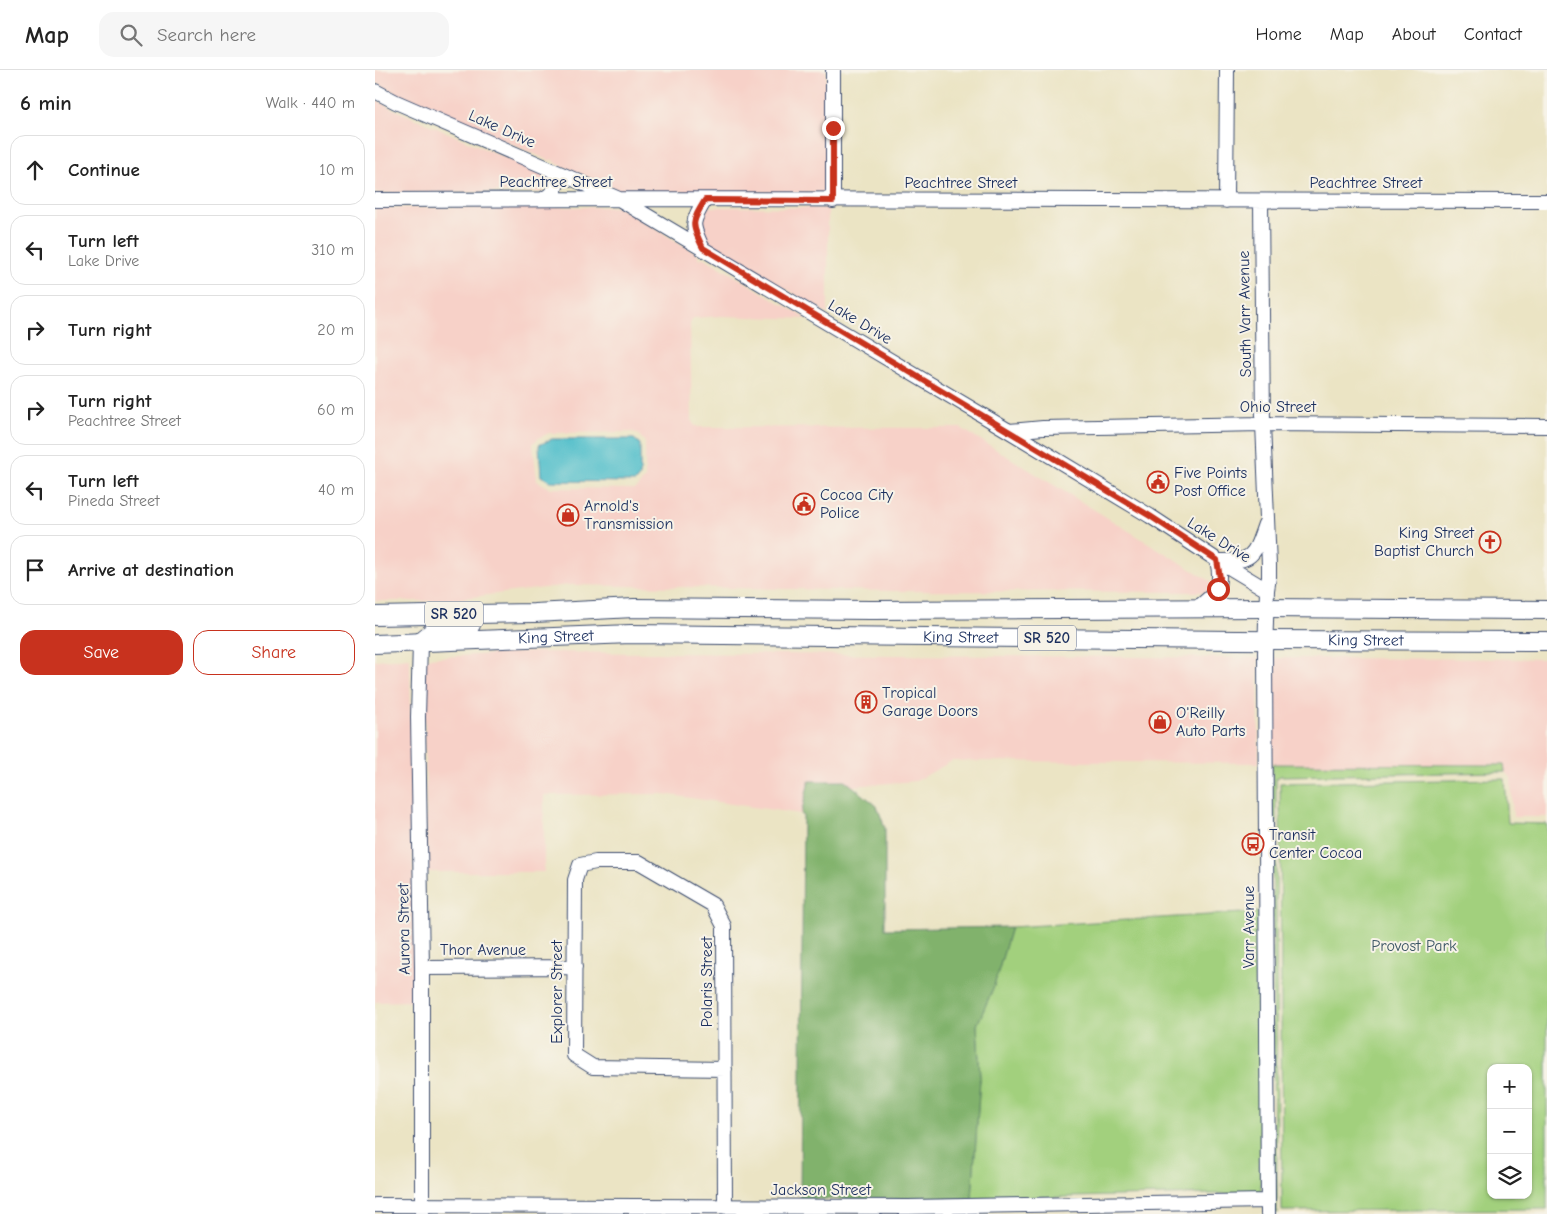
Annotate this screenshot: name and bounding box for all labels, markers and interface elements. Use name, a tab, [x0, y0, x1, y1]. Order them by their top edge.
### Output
search box	[99, 12, 449, 57]
text: Map	[25, 21, 69, 49]
icon: search	[117, 21, 145, 49]
text: Search here	[157, 24, 256, 46]
text: Home	[1255, 24, 1302, 45]
text: Map	[1330, 24, 1364, 45]
text: About	[1392, 24, 1436, 45]
text: Contact	[1464, 24, 1522, 45]
text: 6 min	[20, 91, 72, 115]
text: Walk · 440 m	[265, 94, 355, 112]
street label: Lake Drive	[466, 106, 538, 152]
route end	[822, 117, 845, 140]
icon: ahead	[21, 156, 49, 184]
text: Continue	[68, 159, 140, 181]
text: 10 m	[319, 161, 354, 179]
street label: Peachtree Street	[500, 173, 613, 191]
street label: Peachtree Street	[905, 174, 1018, 192]
street label: Peachtree Street	[1310, 174, 1423, 192]
text: Turn left	[68, 230, 139, 252]
icon: left	[21, 236, 49, 264]
text: 310 m	[311, 241, 354, 259]
street label: South Varr Avenue	[1235, 251, 1255, 377]
text: Lake Drive	[68, 252, 139, 270]
street label: Lake Drive	[825, 296, 895, 348]
icon: right	[21, 316, 49, 344]
text: Turn right	[68, 319, 152, 341]
text: 20 m	[317, 321, 354, 339]
text: Turn right	[68, 390, 152, 412]
icon: right	[21, 396, 49, 424]
street label: Ohio Street	[1240, 398, 1317, 416]
text: 60 m	[317, 401, 354, 419]
text: Peachtree Street	[68, 412, 181, 430]
place label: Five Points Post Office	[1174, 464, 1247, 500]
text: Turn left	[68, 470, 139, 492]
public building icon: Five Points Post Office	[1146, 470, 1170, 494]
icon: left	[21, 476, 49, 504]
text: 40 m	[318, 481, 354, 499]
place label: Cocoa City Police	[820, 486, 894, 522]
text: Pineda Street	[68, 492, 160, 510]
public building icon: Cocoa City Police	[792, 492, 816, 516]
place label: Arnold's Transmission	[584, 497, 673, 533]
shop icon: Arnold's Transmission	[556, 503, 580, 527]
street label: Lake Drive	[1184, 514, 1254, 566]
place label: King Street Baptist Church	[1374, 524, 1474, 560]
church icon: King Street Baptist Church	[1478, 530, 1502, 554]
icon: arrive	[21, 556, 49, 584]
text: Arrive at destination	[68, 559, 234, 581]
route start	[1207, 578, 1230, 601]
road number: SR 520	[425, 602, 483, 626]
street label: King Street	[518, 626, 594, 647]
road number: SR 520	[1018, 626, 1076, 650]
street label: King Street	[923, 628, 999, 647]
button: Save	[20, 630, 183, 675]
button: Share	[193, 630, 355, 675]
street label: King Street	[1328, 631, 1404, 650]
place label: Tropical Garage Doors	[882, 684, 978, 720]
building icon: Tropical Garage Doors	[854, 690, 878, 714]
place label: O'Reilly Auto Parts	[1176, 704, 1246, 740]
shop icon: O'Reilly Auto Parts	[1148, 710, 1172, 734]
place label: Transit Center Cocoa	[1269, 826, 1362, 862]
bus stop icon: Transit Center Cocoa	[1241, 832, 1265, 856]
street label: Aurora Street	[394, 883, 414, 975]
street label: Varr Avenue	[1240, 886, 1258, 968]
street label: Polaris Street	[698, 936, 716, 1027]
park label: Provost Park	[1371, 937, 1457, 955]
street label: Explorer Street	[548, 940, 566, 1044]
street label: Thor Avenue	[440, 941, 526, 959]
map controls	[1487, 1064, 1532, 1199]
button: +	[1487, 1064, 1532, 1109]
button: −	[1487, 1109, 1532, 1154]
button: layers	[1487, 1154, 1532, 1199]
street label: Jackson Street	[771, 1181, 872, 1199]

